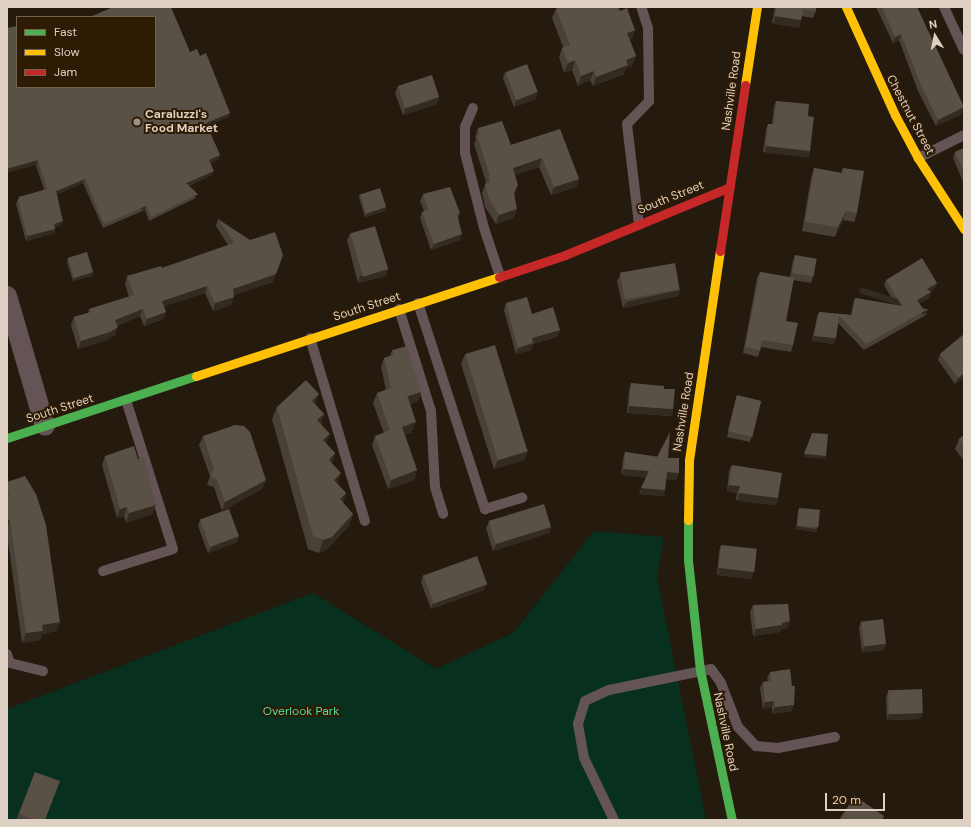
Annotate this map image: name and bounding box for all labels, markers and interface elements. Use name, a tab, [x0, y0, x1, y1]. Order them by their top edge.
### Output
legend	[16, 16, 156, 88]
north arrow	[915, 16, 955, 56]
text: N	[928, 17, 938, 32]
text: Fast	[54, 24, 77, 40]
text: Slow	[54, 44, 80, 60]
street label: Nashville Road	[719, 50, 745, 132]
text: Jam	[54, 64, 77, 80]
street label: Chestnut Street	[883, 73, 937, 157]
place label: Caraluzzi's Food Market	[145, 108, 218, 136]
marker: Caraluzzi's Food Market	[132, 117, 142, 127]
street label: South Street	[636, 178, 706, 218]
street label: South Street	[332, 289, 402, 325]
street label: Nashville Road	[671, 371, 697, 453]
street label: South Street	[25, 391, 95, 427]
street label: Nashville Road	[710, 691, 740, 773]
park label: Overlook Park	[263, 705, 339, 719]
scale bar	[827, 785, 887, 811]
text: 20 m	[832, 792, 861, 808]

